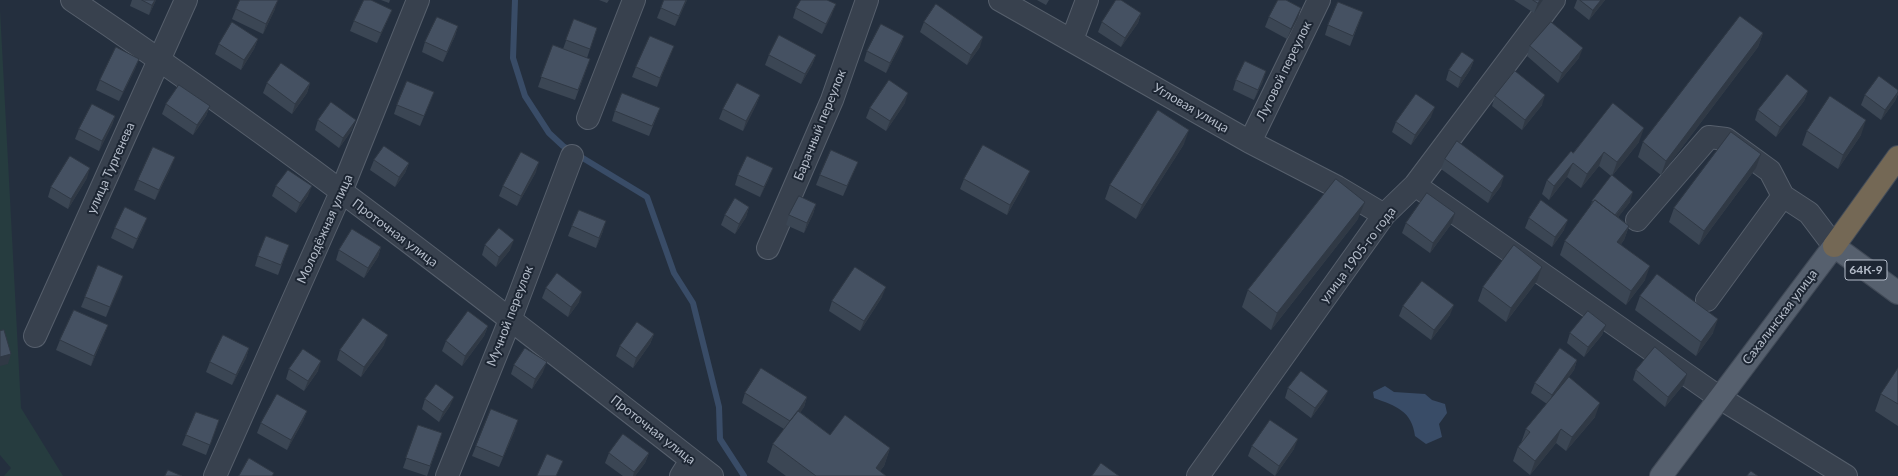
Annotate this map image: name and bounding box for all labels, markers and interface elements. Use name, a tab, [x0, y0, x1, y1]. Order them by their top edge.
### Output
street label: Луговой переулок	[1253, 19, 1315, 123]
street label: Барачный переулок	[791, 67, 849, 183]
street label: Угловая улица	[1150, 80, 1232, 136]
street label: улица Тургенева	[84, 120, 138, 216]
street label: Молодёжная улица	[294, 172, 356, 286]
street label: Проточная улица	[349, 196, 441, 270]
street label: улица 1905-го года	[1317, 204, 1399, 306]
road number: 64К-9	[1845, 260, 1887, 280]
street label: Мучной переулок	[484, 263, 536, 369]
street label: Сахалинская улица	[1739, 266, 1821, 368]
street label: Проточная улица	[608, 392, 698, 468]

